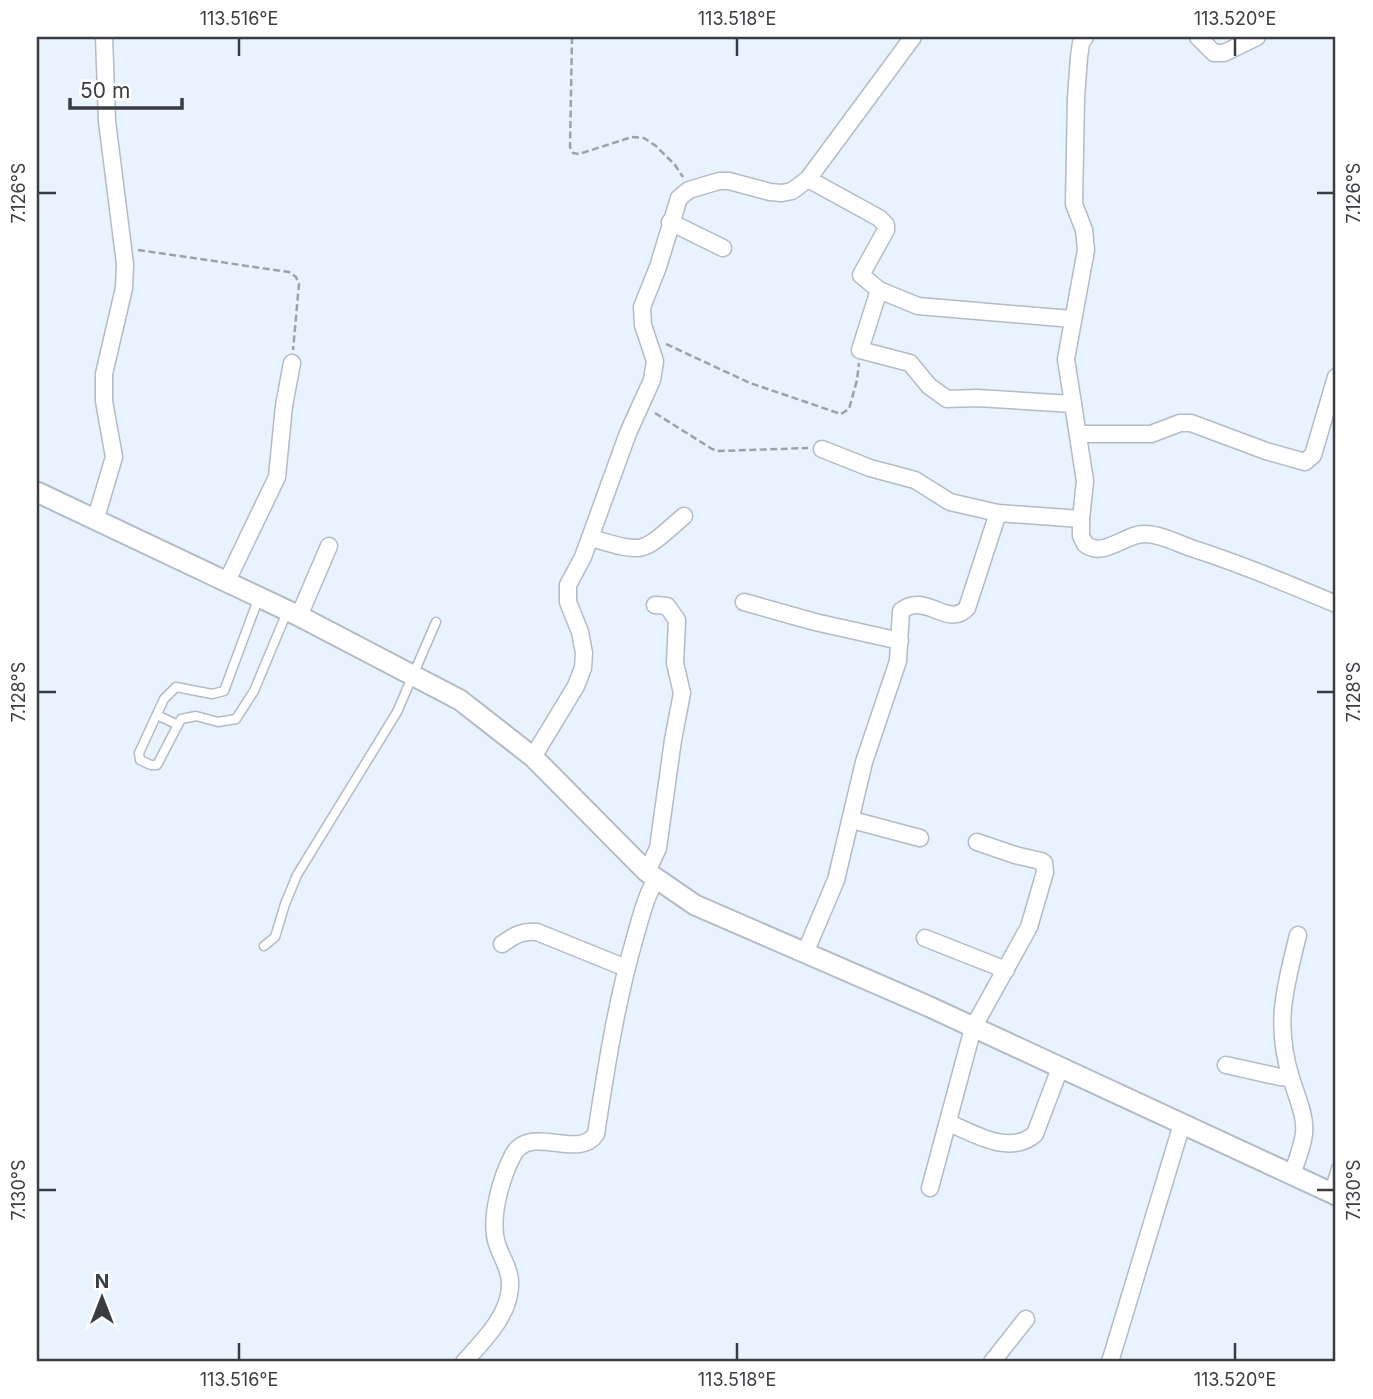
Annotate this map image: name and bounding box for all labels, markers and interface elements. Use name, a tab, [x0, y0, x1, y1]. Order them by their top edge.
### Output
text: 113.516°E	[200, 8, 278, 29]
text: 113.518°E	[698, 8, 776, 29]
text: 113.520°E	[1194, 8, 1276, 29]
scale bar	[70, 66, 182, 110]
text: 50 m	[80, 78, 130, 103]
text: 7.126°S	[8, 163, 29, 223]
text: 7.126°S	[1343, 163, 1364, 223]
text: 7.128°S	[8, 662, 29, 722]
text: 7.128°S	[1343, 662, 1364, 722]
text: 7.130°S	[8, 1159, 29, 1221]
text: 7.130°S	[1343, 1159, 1364, 1221]
north arrow	[66, 1262, 136, 1332]
text: N	[95, 1270, 109, 1293]
text: 113.516°E	[200, 1369, 278, 1390]
text: 113.518°E	[698, 1369, 776, 1390]
text: 113.520°E	[1194, 1369, 1276, 1390]

